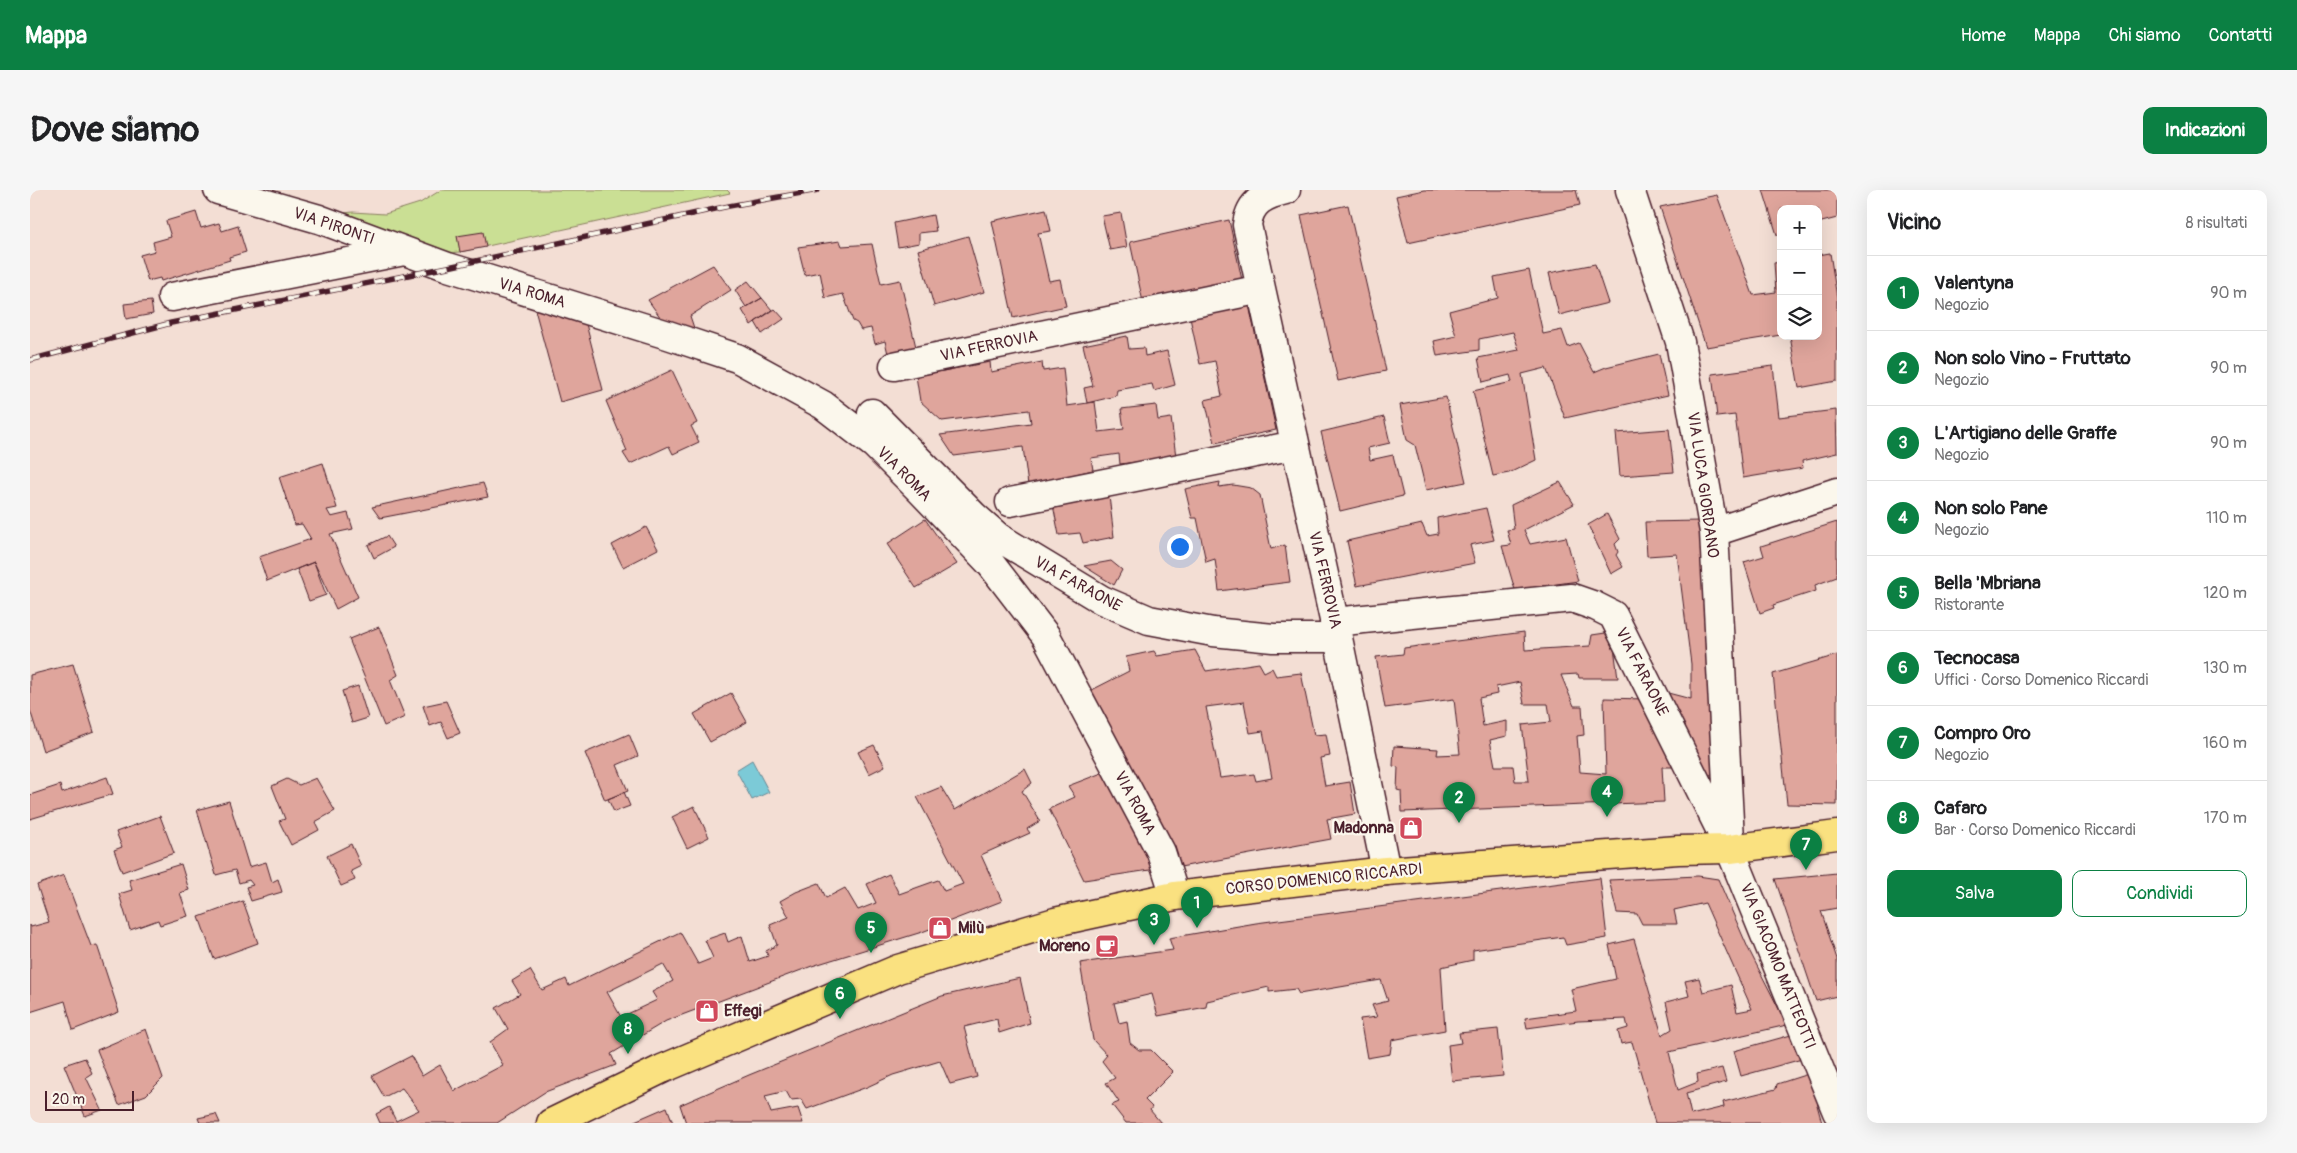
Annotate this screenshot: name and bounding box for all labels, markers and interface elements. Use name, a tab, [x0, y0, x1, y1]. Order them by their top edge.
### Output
text: Mappa	[25, 21, 87, 50]
text: Home	[1960, 24, 2006, 47]
text: Mappa	[2034, 24, 2080, 47]
text: Chi siamo	[2108, 24, 2181, 47]
text: Contatti	[2209, 24, 2272, 47]
button: Indicazioni	[2143, 107, 2267, 154]
text: Dove siamo	[30, 108, 199, 152]
street label: VIA PIRONTI	[291, 203, 377, 249]
map controls	[1777, 205, 1822, 340]
button: +	[1777, 205, 1822, 250]
text: Vicino	[1887, 209, 1941, 236]
text: 8 risultati	[2186, 213, 2247, 233]
button: −	[1777, 250, 1822, 295]
text: Valentyna	[1934, 271, 2014, 295]
street label: VIA ROMA	[496, 273, 568, 313]
text: 1	[1900, 283, 1906, 303]
text: 90 m	[2210, 283, 2247, 303]
button: layers	[1777, 295, 1822, 340]
text: Negozio	[1934, 295, 1989, 315]
street label: VIA FERROVIA	[938, 326, 1040, 366]
text: Non solo Vino - Fruttato	[1934, 346, 2131, 370]
text: 2	[1899, 358, 1907, 378]
text: 90 m	[2210, 358, 2247, 378]
text: Negozio	[1934, 370, 1989, 390]
street label: VIA LUCA GIORDANO	[1683, 411, 1723, 559]
text: L'Artigiano delle Graffe	[1934, 421, 2117, 445]
text: 3	[1899, 433, 1907, 453]
text: 90 m	[2210, 433, 2247, 453]
street label: VIA ROMA	[872, 442, 936, 506]
text: Negozio	[1934, 445, 1989, 465]
text: Non solo Pane	[1934, 496, 2047, 520]
text: 4	[1898, 508, 1908, 528]
text: 110 m	[2206, 508, 2247, 528]
text: Negozio	[1934, 520, 1989, 540]
street label: VIA FERROVIA	[1304, 529, 1346, 631]
your location	[1167, 534, 1193, 560]
street label: VIA FARAONE	[1031, 552, 1125, 616]
text: Bella 'Mbriana	[1934, 571, 2041, 595]
text: 5	[1899, 583, 1907, 603]
text: 120 m	[2203, 583, 2247, 603]
text: Ristorante	[1934, 595, 2004, 615]
street label: VIA FARAONE	[1611, 624, 1673, 720]
text: Tecnocasa	[1934, 646, 2020, 670]
text: 6	[1898, 658, 1908, 678]
text: 130 m	[2203, 658, 2247, 678]
text: Uffici · Corso Domenico Riccardi	[1934, 670, 2148, 690]
text: Compro Oro	[1934, 721, 2031, 745]
text: 7	[1899, 733, 1907, 753]
text: 160 m	[2203, 733, 2247, 753]
text: Negozio	[1934, 745, 1989, 765]
street label: VIA ROMA	[1110, 768, 1160, 838]
pin: 4	[1591, 776, 1623, 817]
pin: 2	[1443, 782, 1475, 823]
text: Cafaro	[1934, 796, 1987, 820]
text: 8	[1899, 808, 1907, 828]
text: 170 m	[2204, 808, 2247, 828]
shop icon: Madonna	[1398, 815, 1424, 841]
place label: Madonna	[1334, 818, 1395, 838]
text: Bar · Corso Domenico Riccardi	[1934, 820, 2136, 840]
pin: 7	[1790, 829, 1822, 870]
street label: CORSO DOMENICO RICCARDI	[1225, 859, 1423, 899]
button: Salva	[1887, 870, 2062, 917]
button: Condividi	[2072, 870, 2247, 917]
street label: VIA GIACOMO MATTEOTTI	[1736, 880, 1820, 1052]
pin: 1	[1181, 887, 1213, 928]
pin: 3	[1138, 904, 1170, 945]
pin: 5	[855, 912, 887, 953]
shop icon: Milù	[927, 915, 953, 941]
place label: Milù	[958, 918, 984, 938]
cafe icon: Moreno	[1094, 933, 1120, 959]
place label: Moreno	[1039, 936, 1090, 956]
pin: 6	[824, 978, 856, 1019]
shop icon: Effegi	[694, 998, 720, 1024]
place label: Effegi	[724, 1001, 762, 1021]
pin: 8	[612, 1013, 644, 1054]
scale bar	[45, 1088, 134, 1111]
text: 20 m	[52, 1091, 85, 1108]

